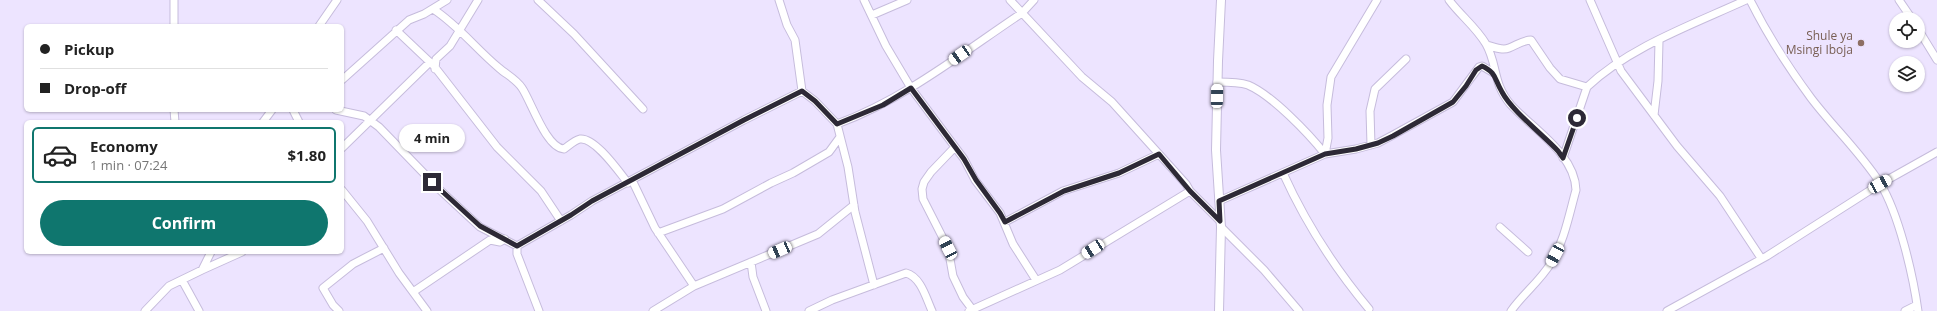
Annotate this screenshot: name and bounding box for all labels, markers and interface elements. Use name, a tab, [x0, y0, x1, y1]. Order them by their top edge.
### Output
map controls	[1889, 12, 1925, 92]
button: locate	[1889, 12, 1925, 48]
place label: Shule ya Msingi Iboja	[1786, 27, 1853, 58]
marker: Shule ya Msingi Iboja	[1856, 38, 1866, 48]
text: Pickup	[64, 39, 114, 59]
car	[947, 43, 973, 67]
button: layers	[1889, 56, 1925, 92]
text: Drop-off	[64, 78, 126, 98]
car	[1211, 84, 1223, 108]
route start	[1568, 109, 1586, 127]
callout: 4 min	[399, 124, 465, 152]
text: 4 min	[414, 129, 450, 147]
text: Economy	[90, 136, 158, 156]
icon: car	[42, 137, 78, 173]
text: $1.80	[287, 145, 326, 165]
text: 1 min · 07:24	[90, 156, 167, 174]
route end	[423, 173, 441, 191]
car	[1867, 173, 1893, 195]
button: Confirm	[40, 200, 328, 246]
car	[937, 235, 959, 261]
car	[1080, 237, 1106, 261]
car	[767, 240, 793, 260]
car	[1544, 242, 1566, 268]

